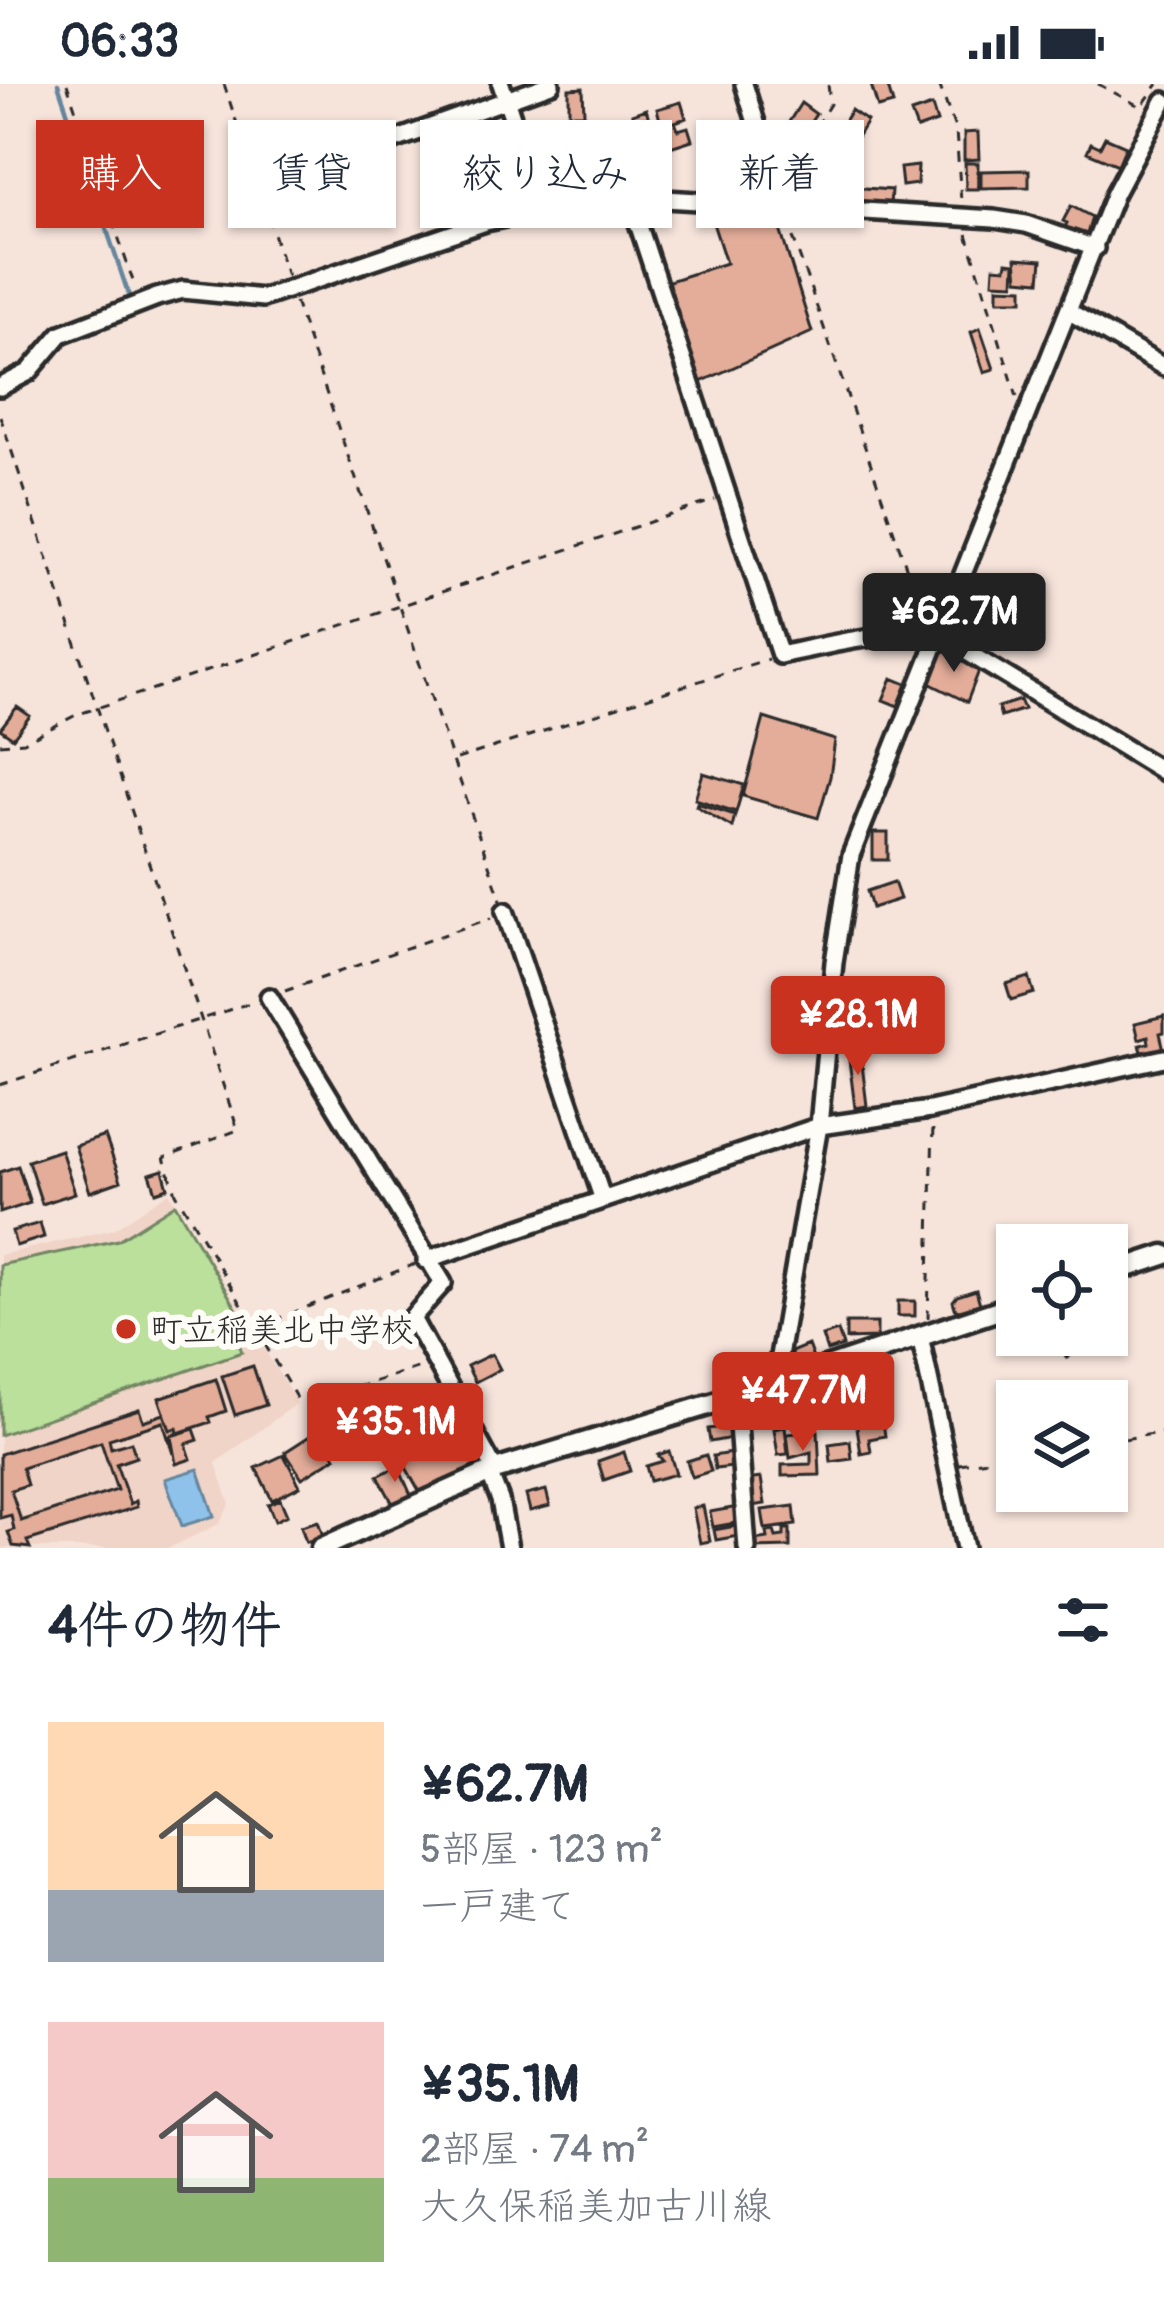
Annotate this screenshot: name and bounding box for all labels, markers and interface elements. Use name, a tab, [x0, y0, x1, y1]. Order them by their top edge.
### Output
text: 06:33	[60, 14, 179, 70]
chip: 購入	[36, 120, 204, 228]
chip: 賃貸	[228, 120, 396, 228]
chip: 絞り込み	[420, 120, 672, 228]
chip: 新着	[696, 120, 864, 228]
pin: ¥62.7M	[856, 573, 1052, 675]
text: ¥62.7M	[890, 587, 1018, 636]
pin: ¥28.1M	[760, 976, 956, 1078]
text: ¥28.1M	[798, 990, 918, 1039]
map controls	[996, 1224, 1128, 1512]
button: locate	[996, 1224, 1128, 1356]
place label: 町立稲美北中学校	[150, 1310, 414, 1351]
marker: 町立稲美北中学校	[113, 1316, 139, 1342]
pin: ¥47.7M	[705, 1352, 901, 1454]
text: ¥47.7M	[739, 1366, 867, 1415]
button: layers	[996, 1380, 1128, 1512]
pin: ¥35.1M	[297, 1383, 493, 1485]
text: ¥35.1M	[334, 1397, 456, 1446]
icon: filters	[1050, 1587, 1116, 1653]
text: 4件の物件	[48, 1594, 282, 1658]
text: ¥62.7M	[420, 1753, 588, 1817]
icon: home	[144, 1770, 288, 1914]
text: 5部屋 · 123 m²	[420, 1825, 663, 1874]
text: 一戸建て	[420, 1882, 576, 1931]
text: ¥35.1M	[420, 2053, 579, 2117]
icon: home	[144, 2070, 288, 2214]
text: 2部屋 · 74 m²	[420, 2125, 649, 2174]
text: 大久保稲美加古川線	[420, 2182, 771, 2231]

